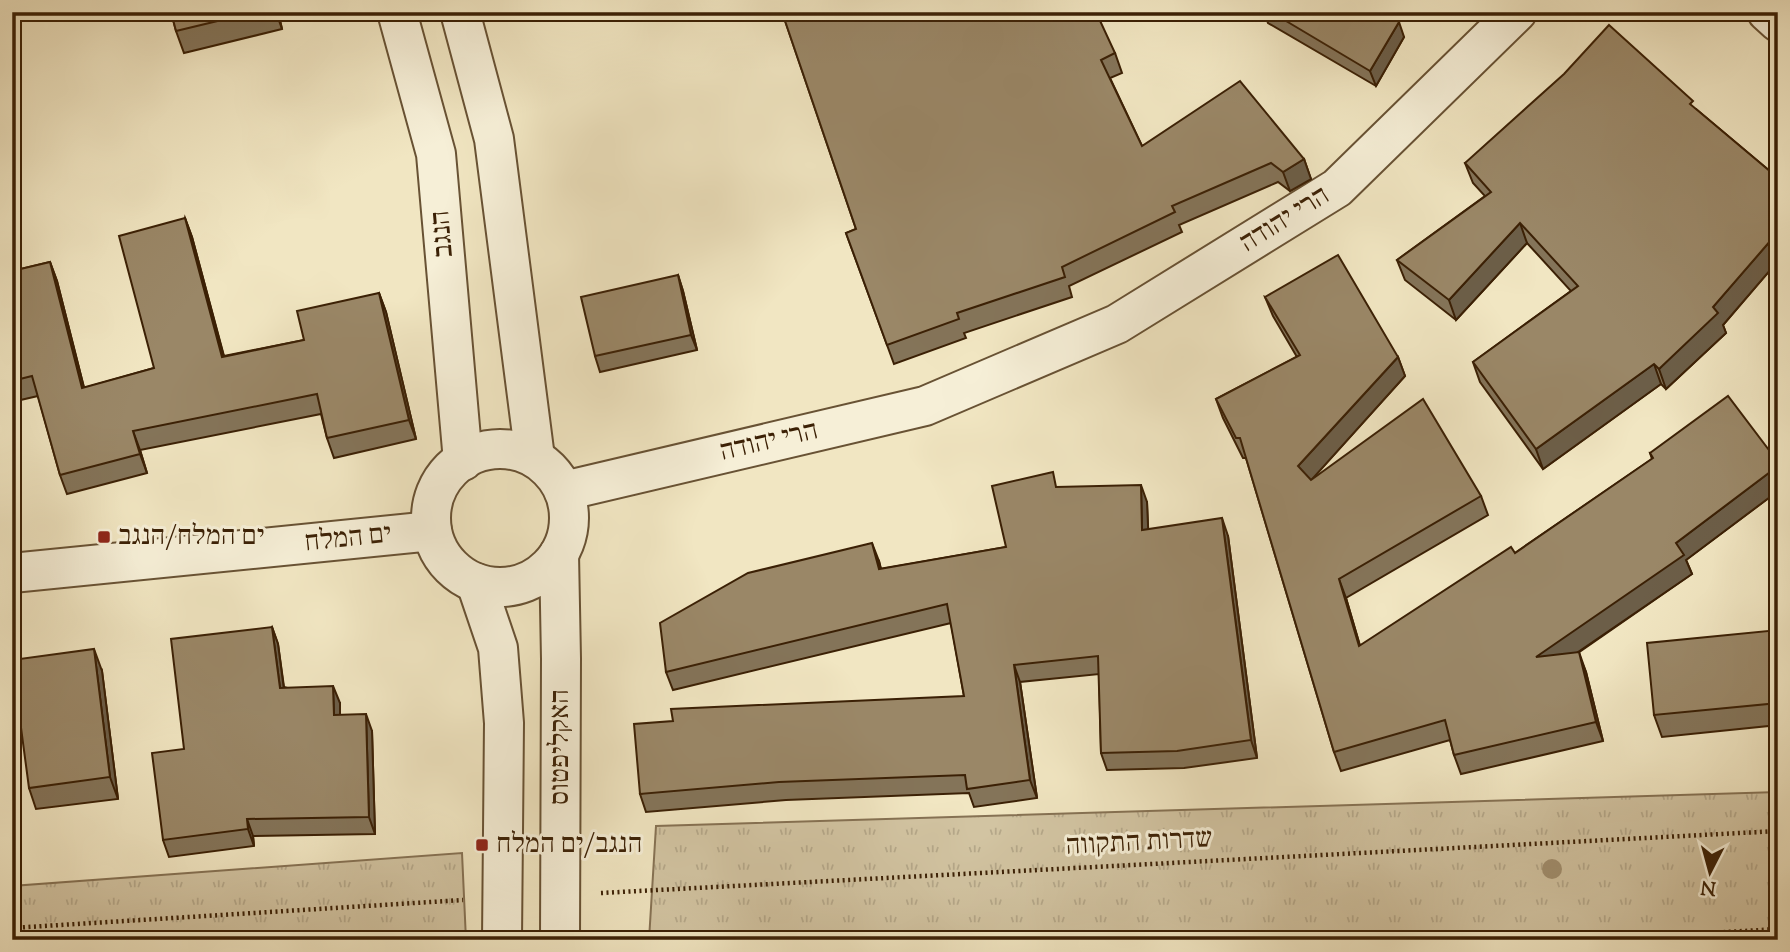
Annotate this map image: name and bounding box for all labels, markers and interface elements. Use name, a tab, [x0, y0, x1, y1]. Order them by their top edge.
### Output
street label: הרי יהודה	[1232, 177, 1338, 263]
street label: הנגב	[421, 209, 465, 259]
street label: הרי יהודה	[716, 411, 822, 473]
street label: ים המלח	[302, 515, 394, 563]
place label: ים המלח/הנגב	[118, 517, 264, 557]
marker: ים המלח/הנגב	[96, 529, 112, 545]
street label: האקליפטוס	[541, 689, 581, 805]
street label: שדרות התקווה	[1064, 819, 1214, 867]
place label: הנגב/ים המלח	[496, 825, 642, 865]
north arrow	[1674, 836, 1744, 906]
marker: הנגב/ים המלח	[474, 837, 490, 853]
text: N	[1700, 872, 1717, 901]

